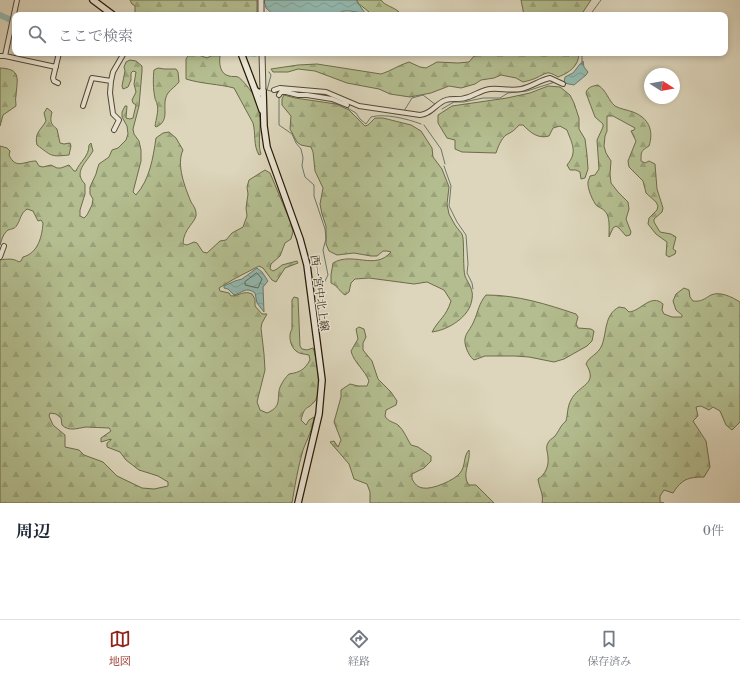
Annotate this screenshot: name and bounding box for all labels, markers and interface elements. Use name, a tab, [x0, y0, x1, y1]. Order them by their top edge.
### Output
search box	[12, 12, 728, 56]
icon: search	[26, 23, 48, 45]
text: ここで検索	[58, 26, 133, 45]
north arrow	[644, 68, 680, 104]
street label: 西一宮中北上線	[308, 254, 332, 332]
text: 周辺	[16, 521, 50, 541]
text: 0件	[703, 522, 724, 538]
tab: 地図	[109, 628, 131, 668]
tab: 経路	[348, 628, 370, 668]
tab: 保存済み	[587, 628, 631, 668]

